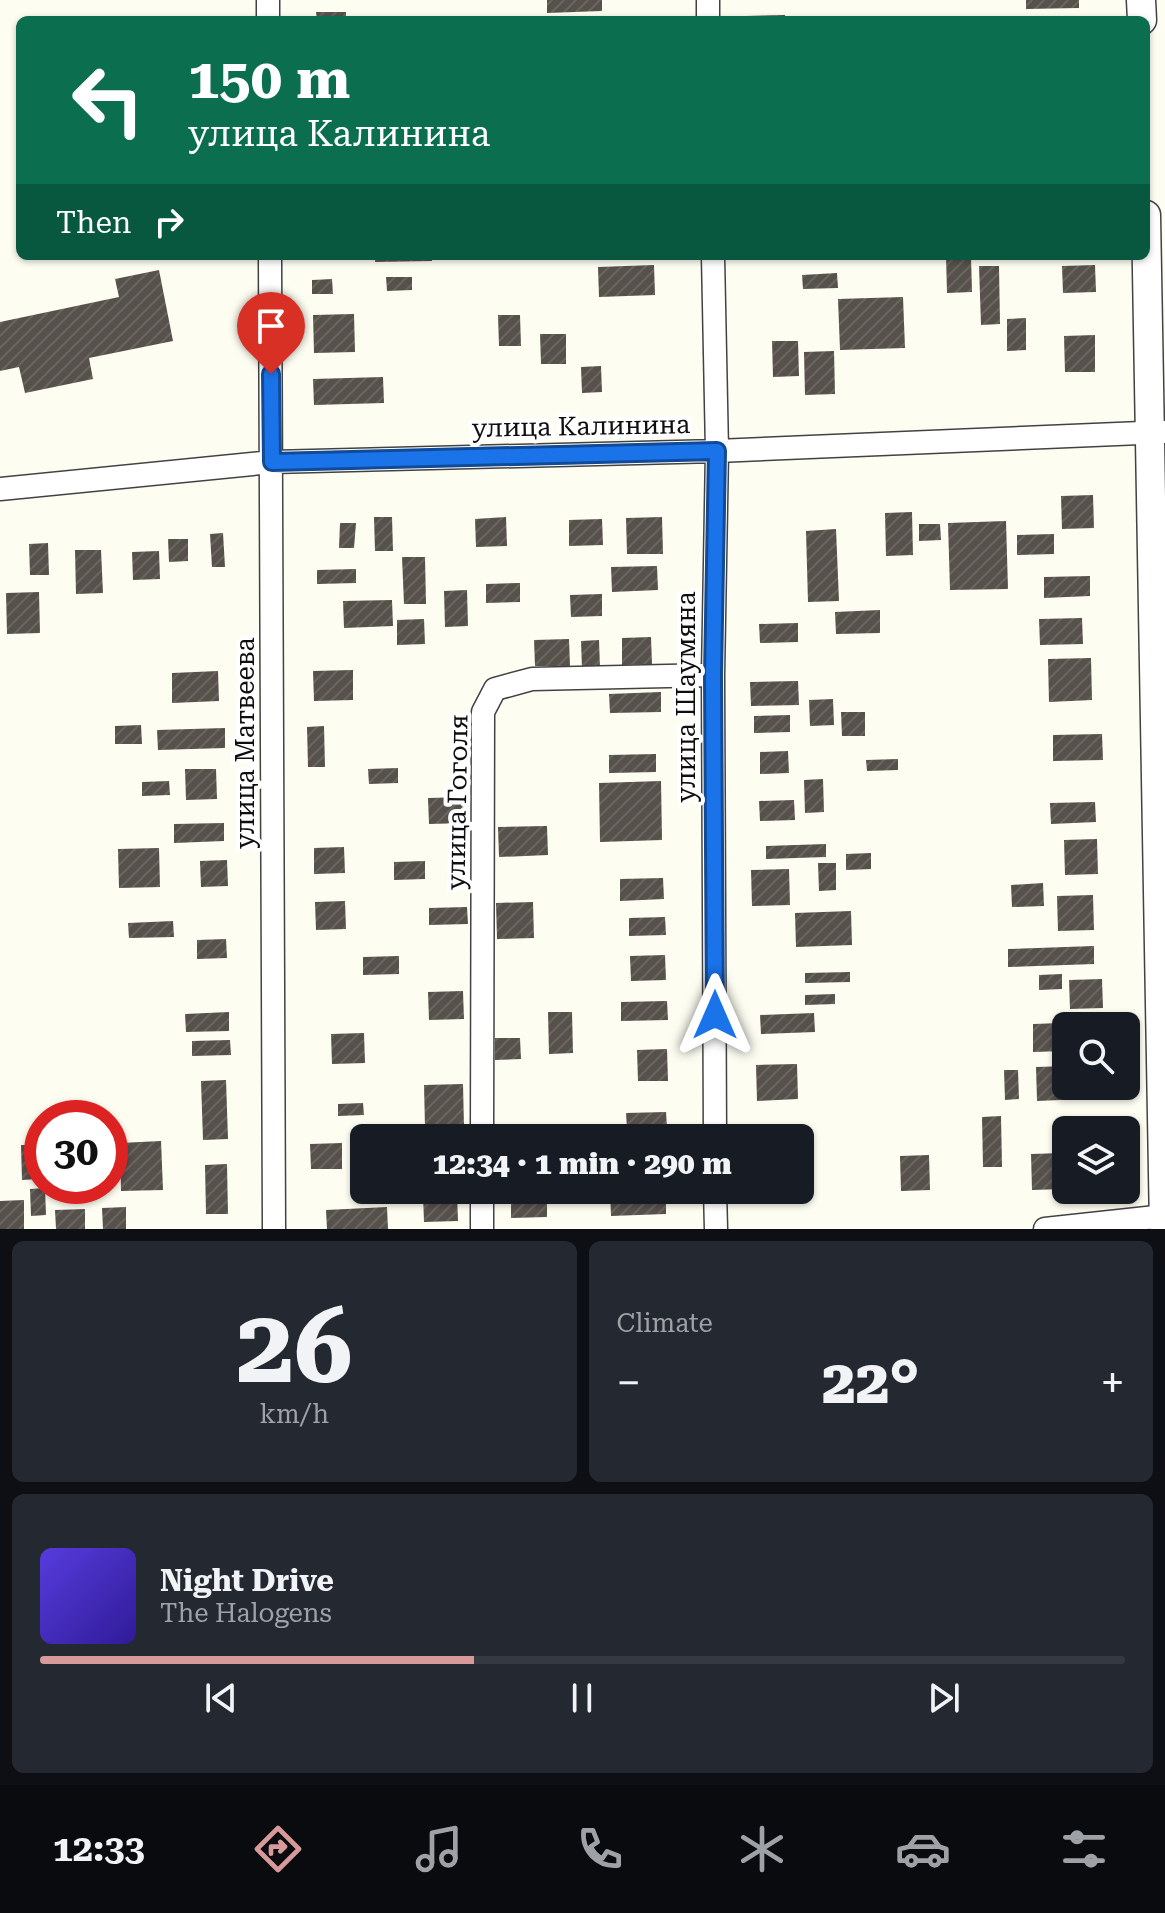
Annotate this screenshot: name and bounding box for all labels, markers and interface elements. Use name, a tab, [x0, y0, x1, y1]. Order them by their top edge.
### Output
text: 150 m	[188, 46, 350, 112]
icon: left	[56, 48, 160, 152]
text: улица Калинина	[188, 113, 490, 155]
icon: right	[147, 200, 191, 244]
text: Then	[56, 205, 131, 240]
pin	[237, 292, 305, 374]
icon: arrive	[249, 304, 293, 348]
street label: улица Калинина	[472, 409, 690, 443]
street label: улица Шаумяна	[671, 591, 701, 803]
street label: улица Матвеева	[230, 637, 260, 849]
street label: улица Гоголя	[440, 714, 474, 890]
position arrow	[673, 973, 757, 1057]
map controls	[1052, 1012, 1140, 1204]
button: search	[1052, 1012, 1140, 1100]
speed limit sign: 30	[24, 1100, 128, 1204]
button: layers	[1052, 1116, 1140, 1204]
text: 12:34 · 1 min · 290 m	[432, 1146, 732, 1181]
text: 26	[236, 1286, 352, 1407]
text: Climate	[617, 1308, 713, 1338]
text: 22°	[822, 1347, 919, 1418]
text: −	[617, 1357, 641, 1409]
text: +	[1100, 1357, 1125, 1409]
text: km/h	[259, 1399, 329, 1429]
text: Night Drive	[160, 1563, 334, 1598]
text: The Halogens	[160, 1598, 332, 1628]
icon: previous	[199, 1676, 243, 1720]
icon: pause	[560, 1676, 604, 1720]
icon: next	[922, 1676, 966, 1720]
icon: directions	[250, 1821, 306, 1877]
icon: music	[411, 1821, 467, 1877]
icon: phone	[572, 1821, 628, 1877]
icon: climate	[734, 1821, 790, 1877]
icon: car	[895, 1821, 951, 1877]
icon: filters	[1056, 1821, 1112, 1877]
text: 12:33	[53, 1828, 145, 1870]

